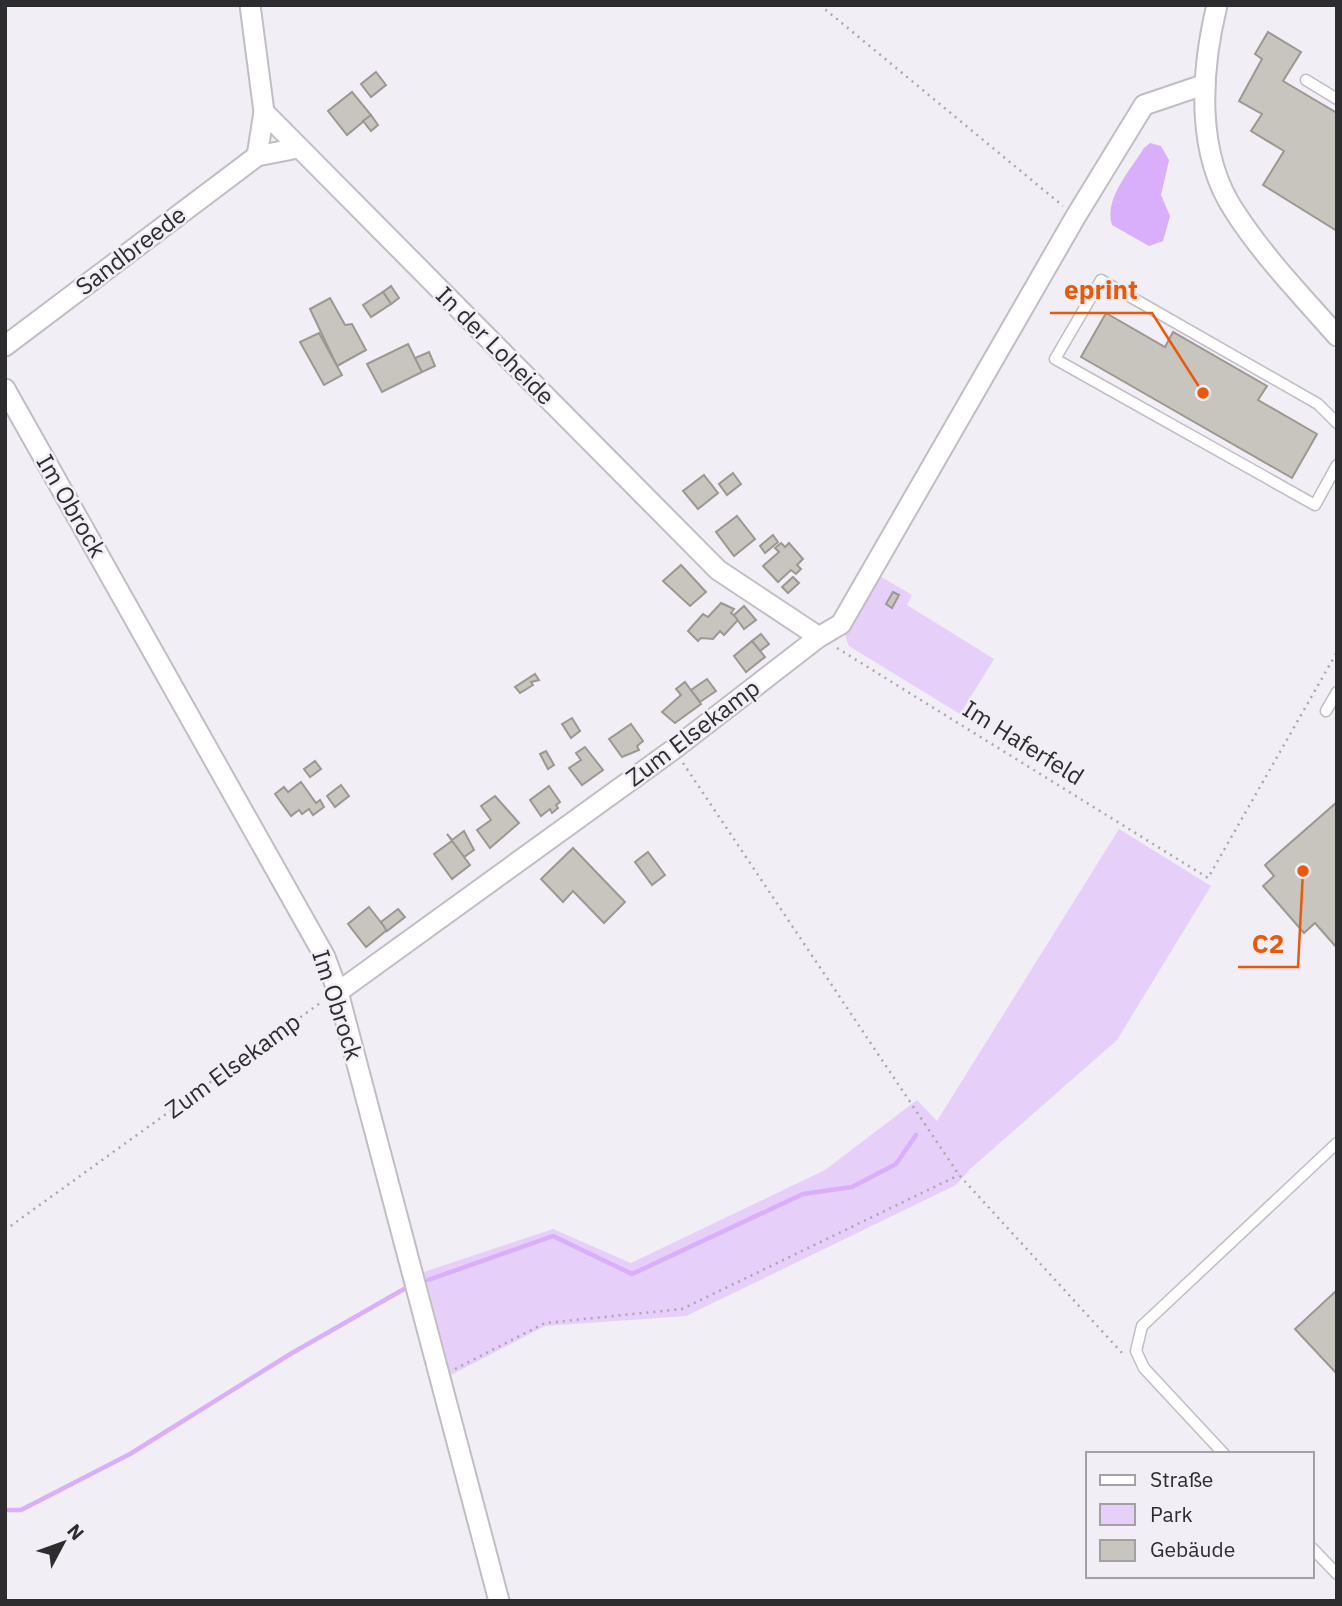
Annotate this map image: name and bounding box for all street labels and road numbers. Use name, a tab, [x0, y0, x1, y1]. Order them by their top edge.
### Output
street label: Sandbreede	[69, 198, 192, 302]
street label: In der Loheide	[429, 279, 562, 412]
street label: Im Obrock	[30, 448, 114, 563]
street label: Zum Elsekamp	[619, 671, 766, 793]
street label: Im Haferfeld	[957, 692, 1090, 792]
street label: Im Obrock	[305, 946, 371, 1064]
street label: Zum Elsekamp	[158, 1005, 306, 1125]

